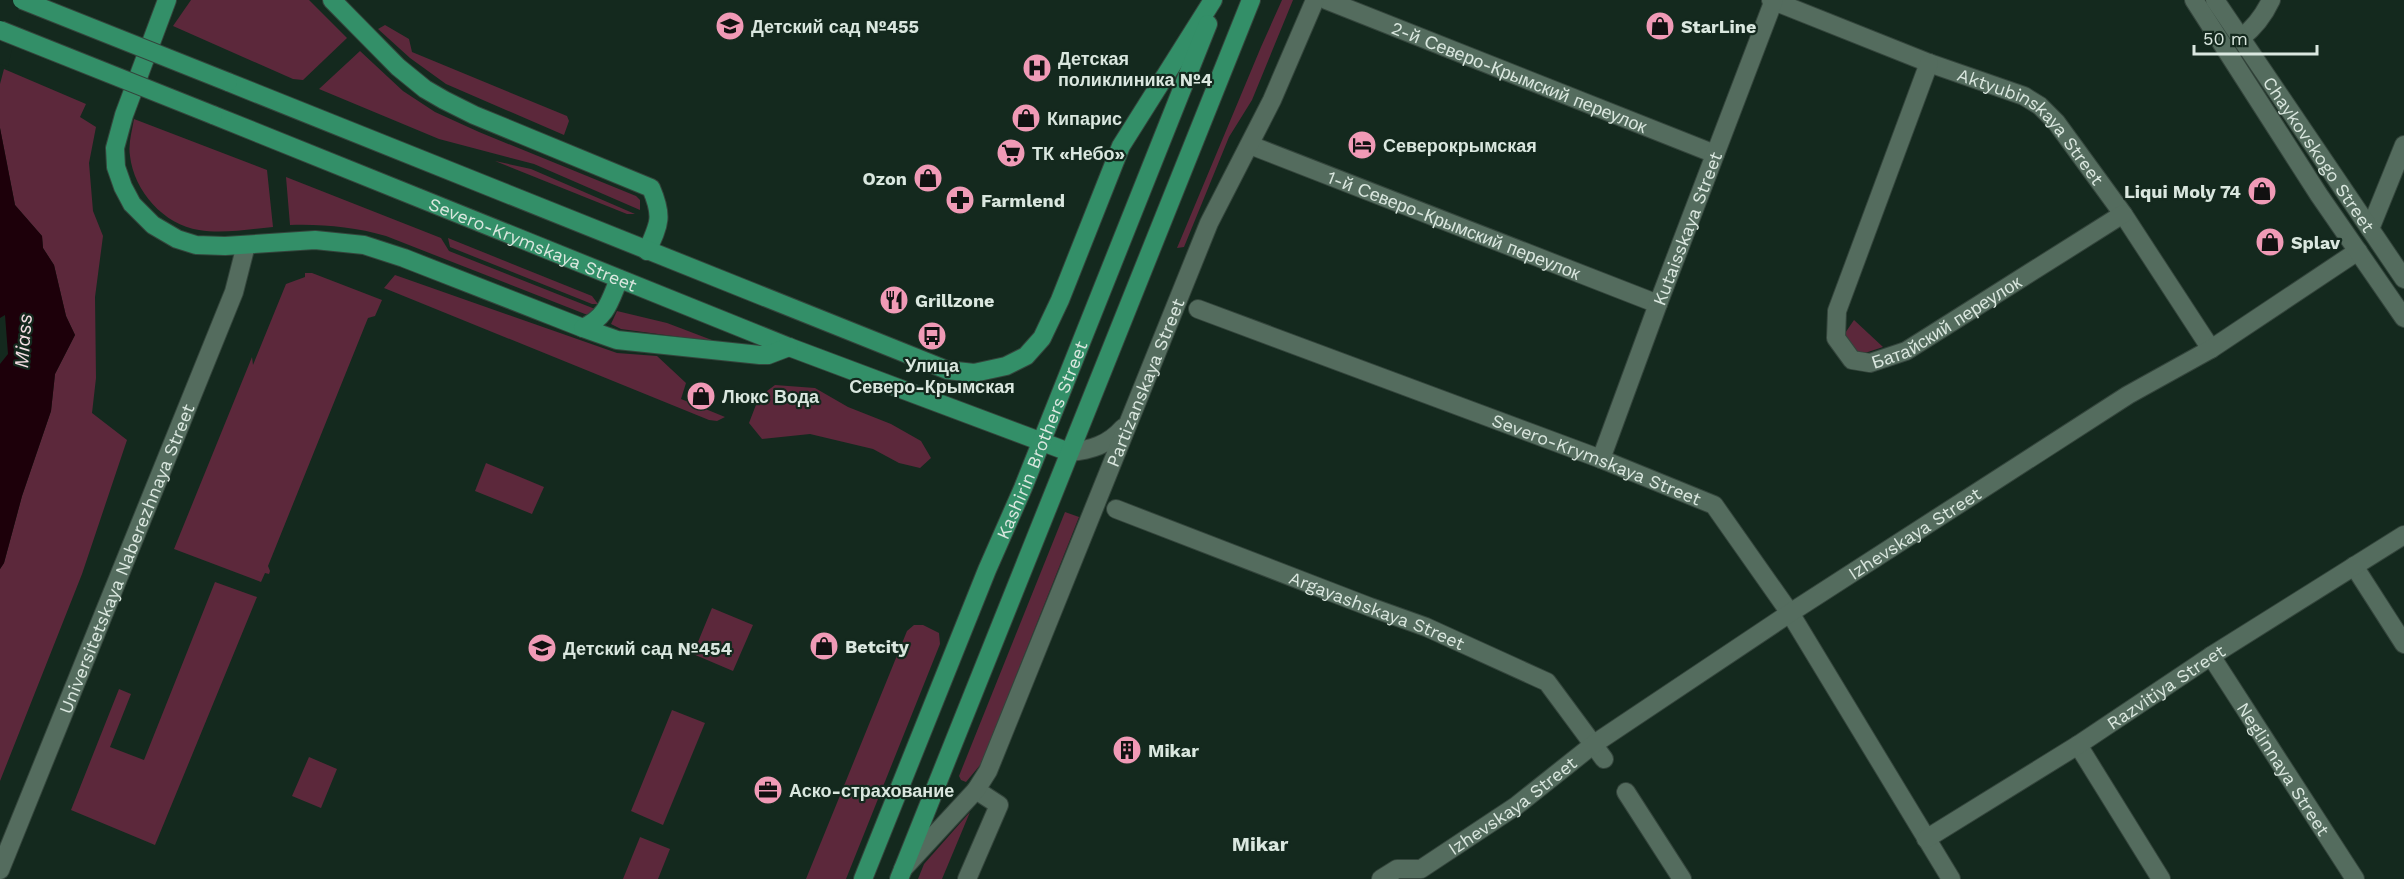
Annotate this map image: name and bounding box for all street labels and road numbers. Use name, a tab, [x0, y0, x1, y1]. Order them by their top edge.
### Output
street label: 2-й Северо-Крымский переулок	[1389, 17, 1650, 137]
street label: Aktyubinskaya Street	[1955, 63, 2109, 189]
street label: Chaykovskogo Street	[2259, 72, 2380, 236]
street label: Kutaisskaya Street	[1648, 148, 1726, 308]
street label: 1-й Северо-Крымский переулок	[1325, 166, 1584, 283]
street label: Severo-Krymskaya Street	[426, 193, 641, 295]
street label: Батайский переулок	[1869, 271, 2025, 372]
street label: Partizanskaya Street	[1101, 295, 1188, 470]
street label: Kashirin Brothers Street	[991, 337, 1091, 542]
street label: Universitetskaya Naberezhnaya Street	[54, 400, 198, 717]
street label: Severo-Krymskaya Street	[1489, 409, 1705, 509]
street label: Izhevskaya Street	[1844, 482, 1985, 583]
street label: Argayashskaya Street	[1287, 566, 1469, 654]
street label: Razvitiya Street	[2103, 639, 2229, 733]
street label: Neglinnaya Street	[2233, 698, 2335, 840]
street label: Izhevskaya Street	[1444, 751, 1581, 859]

